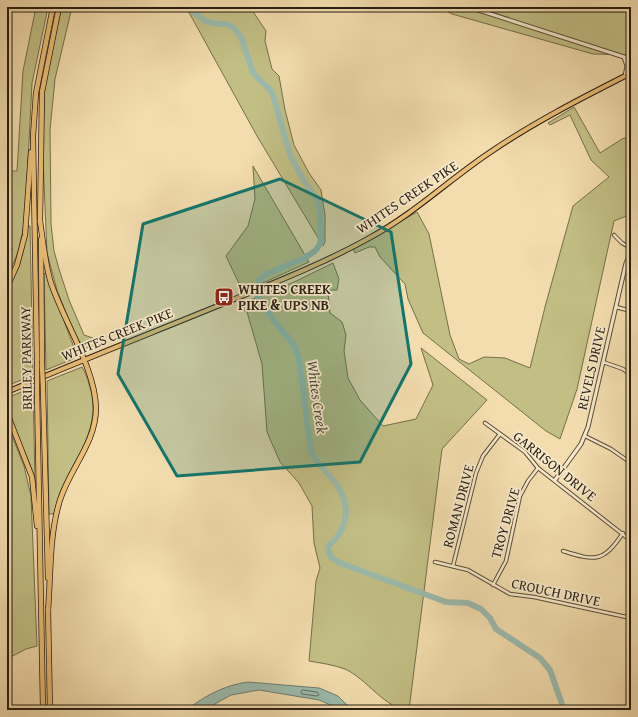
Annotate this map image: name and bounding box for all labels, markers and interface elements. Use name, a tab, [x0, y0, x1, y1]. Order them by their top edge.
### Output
street label: WHITES CREEK PIKE	[352, 156, 462, 238]
place label: WHITES CREEK PIKE & UPS NB	[238, 279, 331, 315]
bus stop icon: WHITES CREEK PIKE & UPS NB	[213, 286, 235, 308]
street label: WHITES CREEK PIKE	[58, 302, 176, 366]
street label: BRILEY PARKWAY	[15, 305, 37, 410]
street label: REVELS DRIVE	[572, 324, 610, 412]
water label: Whites Creek	[302, 359, 333, 435]
street label: GARRISON DRIVE	[509, 426, 601, 506]
street label: ROMAN DRIVE	[437, 462, 479, 550]
street label: TROY DRIVE	[485, 485, 525, 561]
street label: CROUCH DRIVE	[510, 573, 602, 611]

